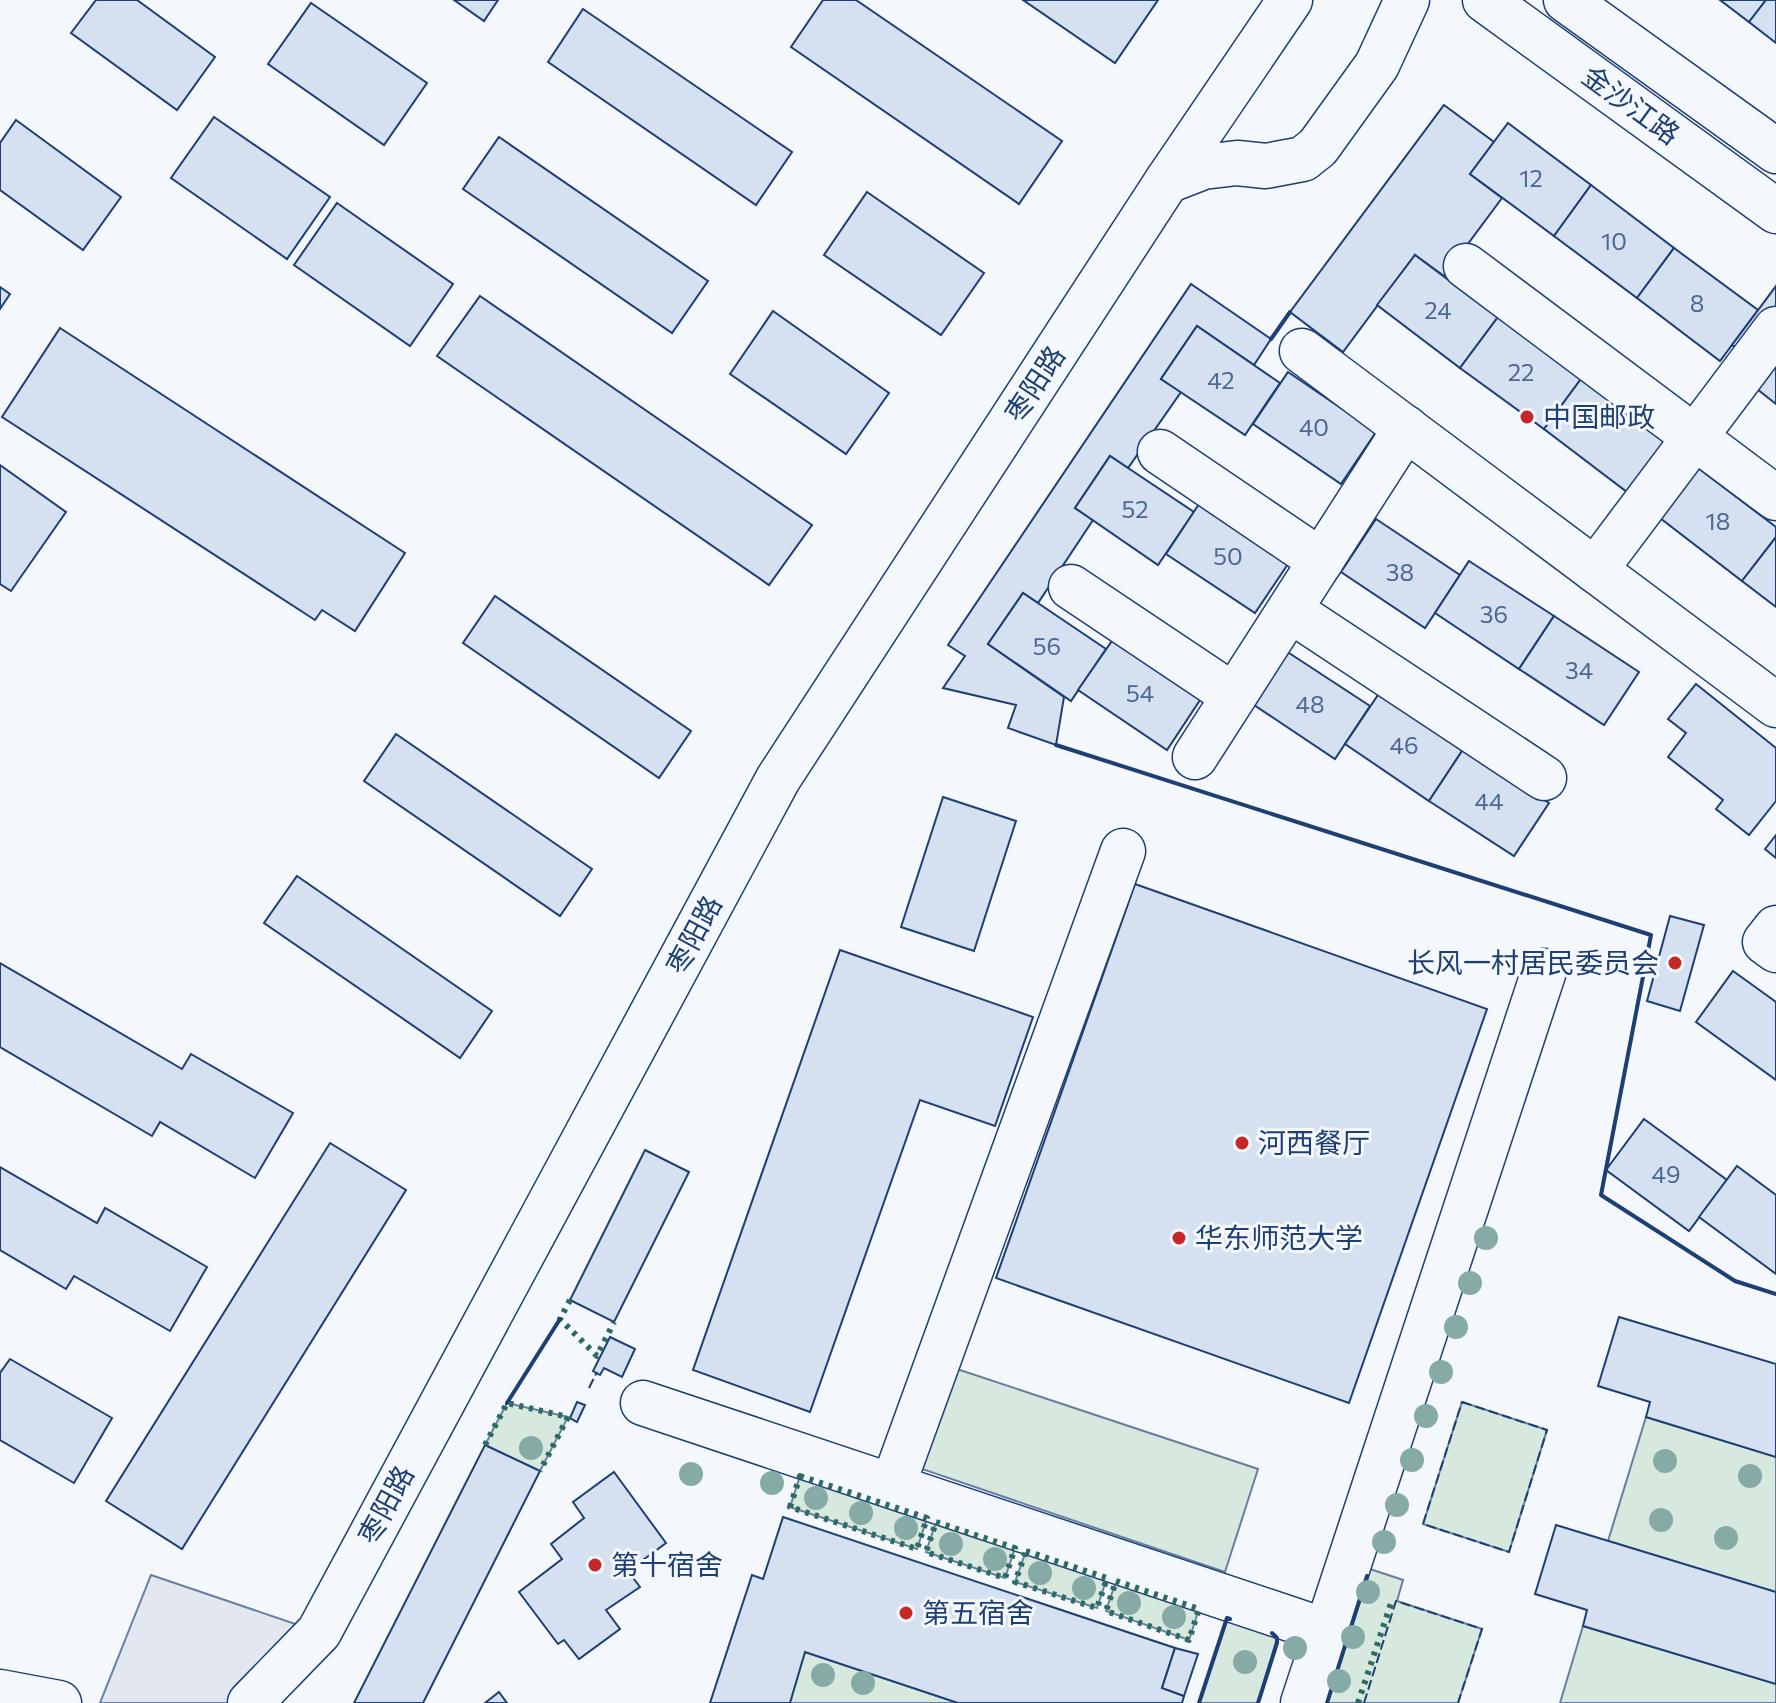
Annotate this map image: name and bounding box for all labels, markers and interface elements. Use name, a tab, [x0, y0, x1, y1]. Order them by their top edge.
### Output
street label: 金沙江路	[1576, 58, 1687, 151]
house number: 12	[1519, 163, 1543, 192]
house number: 10	[1601, 226, 1627, 255]
house number: 8	[1690, 288, 1704, 317]
house number: 24	[1424, 295, 1452, 324]
street label: 枣阳路	[997, 339, 1071, 428]
house number: 22	[1508, 357, 1534, 386]
house number: 42	[1207, 365, 1235, 394]
place label: 中国邮政	[1543, 399, 1655, 433]
marker: 中国邮政	[1518, 408, 1536, 426]
house number: 40	[1299, 412, 1329, 441]
house number: 52	[1121, 494, 1149, 523]
house number: 18	[1706, 506, 1730, 535]
house number: 50	[1213, 541, 1243, 570]
house number: 38	[1386, 557, 1414, 586]
house number: 36	[1480, 599, 1508, 628]
house number: 56	[1033, 631, 1061, 660]
house number: 34	[1565, 655, 1593, 684]
house number: 54	[1126, 678, 1154, 707]
house number: 48	[1296, 689, 1324, 718]
house number: 46	[1390, 730, 1418, 759]
house number: 44	[1475, 786, 1503, 815]
street label: 枣阳路	[658, 889, 728, 980]
place label: 长风一村居民委员会	[1407, 945, 1659, 979]
marker: 长风一村居民委员会	[1666, 954, 1684, 972]
place label: 河西餐厅	[1258, 1125, 1370, 1159]
marker: 河西餐厅	[1233, 1134, 1251, 1152]
house number: 49	[1652, 1159, 1680, 1188]
place label: 华东师范大学	[1195, 1220, 1363, 1254]
marker: 华东师范大学	[1170, 1229, 1188, 1247]
street label: 枣阳路	[350, 1459, 420, 1550]
place label: 第十宿舍	[611, 1547, 723, 1581]
marker: 第十宿舍	[586, 1556, 604, 1574]
place label: 第五宿舍	[922, 1595, 1034, 1629]
marker: 第五宿舍	[897, 1604, 915, 1622]

